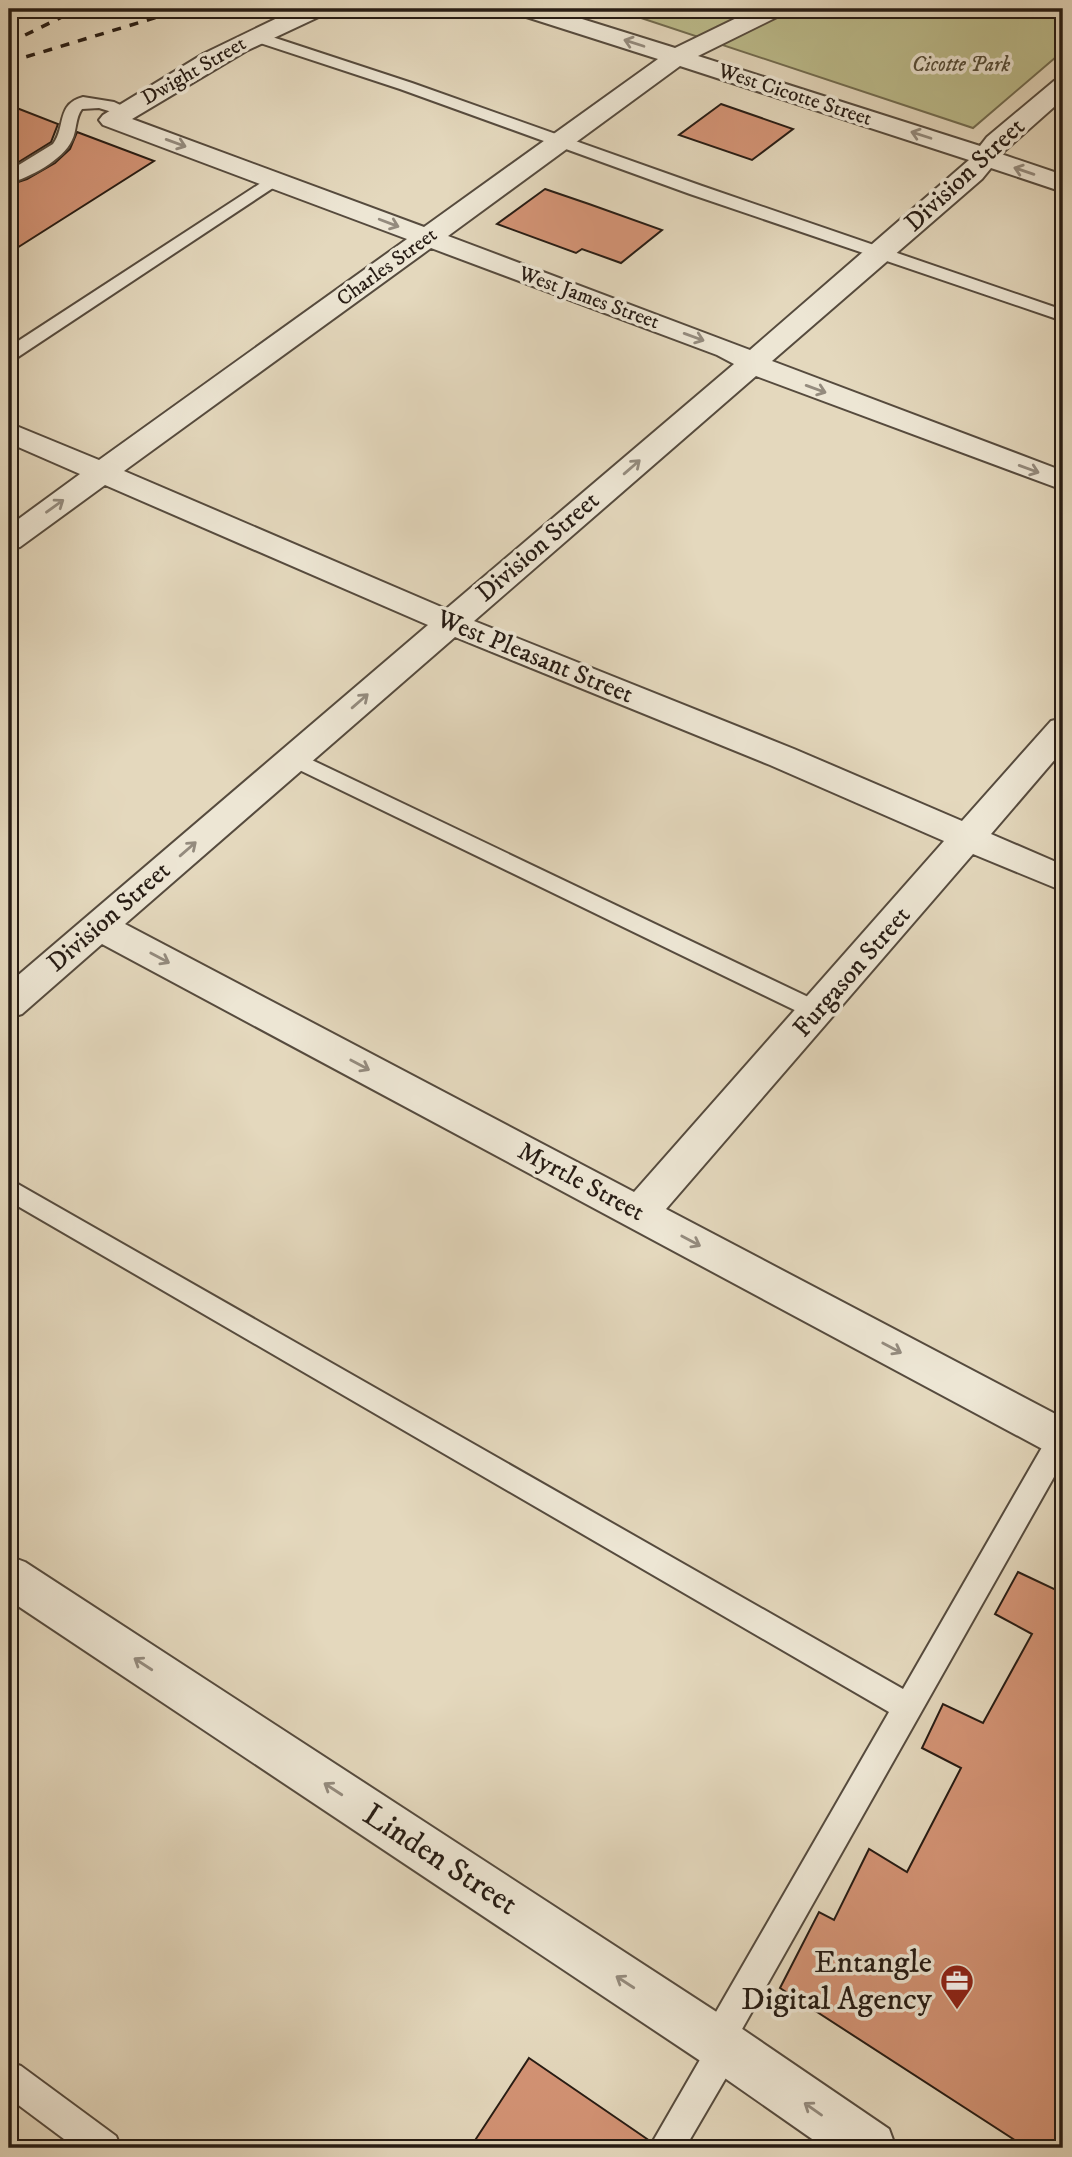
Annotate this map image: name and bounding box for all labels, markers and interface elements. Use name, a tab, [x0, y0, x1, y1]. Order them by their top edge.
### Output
street label: Dwight Street	[137, 30, 251, 111]
one-way arrow	[623, 36, 645, 49]
park label: Cicotte Park	[912, 52, 1010, 78]
street label: West Cicotte Street	[714, 58, 875, 132]
street label: Division Street	[898, 111, 1032, 239]
one-way arrow	[910, 128, 932, 140]
one-way arrow	[164, 138, 186, 151]
one-way arrow	[1014, 164, 1036, 176]
one-way arrow	[378, 218, 400, 230]
street label: Charles Street	[332, 222, 442, 312]
street label: West James Street	[514, 260, 663, 336]
one-way arrow	[683, 331, 705, 344]
one-way arrow	[804, 384, 826, 397]
one-way arrow	[622, 459, 640, 475]
one-way arrow	[1017, 463, 1039, 476]
street label: Division Street	[469, 484, 607, 610]
one-way arrow	[45, 499, 64, 514]
street label: West Pleasant Street	[431, 602, 638, 711]
one-way arrow	[351, 693, 369, 709]
one-way arrow	[179, 841, 197, 857]
street label: Division Street	[40, 854, 178, 980]
street label: Furgason Street	[786, 900, 918, 1044]
one-way arrow	[149, 951, 169, 965]
one-way arrow	[350, 1058, 370, 1072]
street label: Myrtle Street	[512, 1135, 650, 1229]
one-way arrow	[680, 1235, 701, 1248]
one-way arrow	[881, 1341, 902, 1355]
one-way arrow	[134, 1657, 153, 1672]
one-way arrow	[324, 1782, 343, 1797]
street label: Linden Street	[355, 1795, 525, 1925]
place label: Entangle Digital Agency	[741, 1943, 933, 2020]
office icon: Entangle Digital Agency	[938, 1962, 976, 2011]
one-way arrow	[616, 1975, 635, 1989]
one-way arrow	[804, 2102, 824, 2116]

